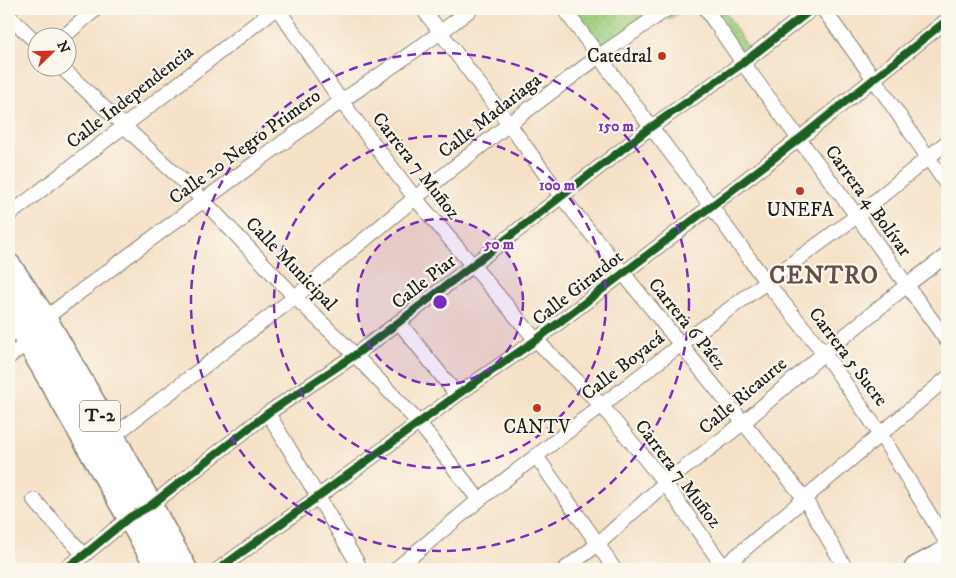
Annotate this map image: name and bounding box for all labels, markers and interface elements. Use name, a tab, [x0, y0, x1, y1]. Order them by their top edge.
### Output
north arrow	[28, 28, 78, 78]
text: N	[53, 39, 74, 57]
street label: Calle Independencia	[62, 40, 198, 154]
place label: Catedral	[587, 45, 652, 68]
marker: Catedral	[656, 50, 668, 62]
street label: Calle Madariaga	[434, 69, 546, 163]
street label: Calle 20 Negro Primero	[165, 84, 325, 210]
street label: Carrera 7 Muñoz	[367, 108, 465, 224]
text: 150 m	[598, 117, 634, 136]
street label: Carrera 4 Bolívar	[820, 141, 916, 261]
text: 100 m	[539, 176, 576, 195]
marker: UNEFA	[794, 185, 806, 197]
place label: UNEFA	[767, 199, 834, 222]
street label: Calle Municipal	[241, 212, 342, 316]
text: 50 m	[483, 235, 515, 254]
street label: Calle Girardot	[528, 245, 628, 331]
street label: Calle Piar	[387, 250, 461, 314]
district label: CENTRO	[769, 261, 879, 291]
street label: Carrera 6 Páez	[643, 274, 731, 374]
centre of rings	[431, 293, 449, 311]
street label: Carrera 5 Sucre	[803, 303, 893, 411]
street label: Calle Boyacá	[577, 327, 669, 405]
street label: Calle Ricaurte	[694, 352, 792, 440]
road number: T-2	[80, 401, 120, 432]
marker: CANTV	[531, 402, 543, 414]
street label: Carrera 7 Muñoz	[630, 415, 726, 533]
place label: CANTV	[503, 416, 571, 439]

